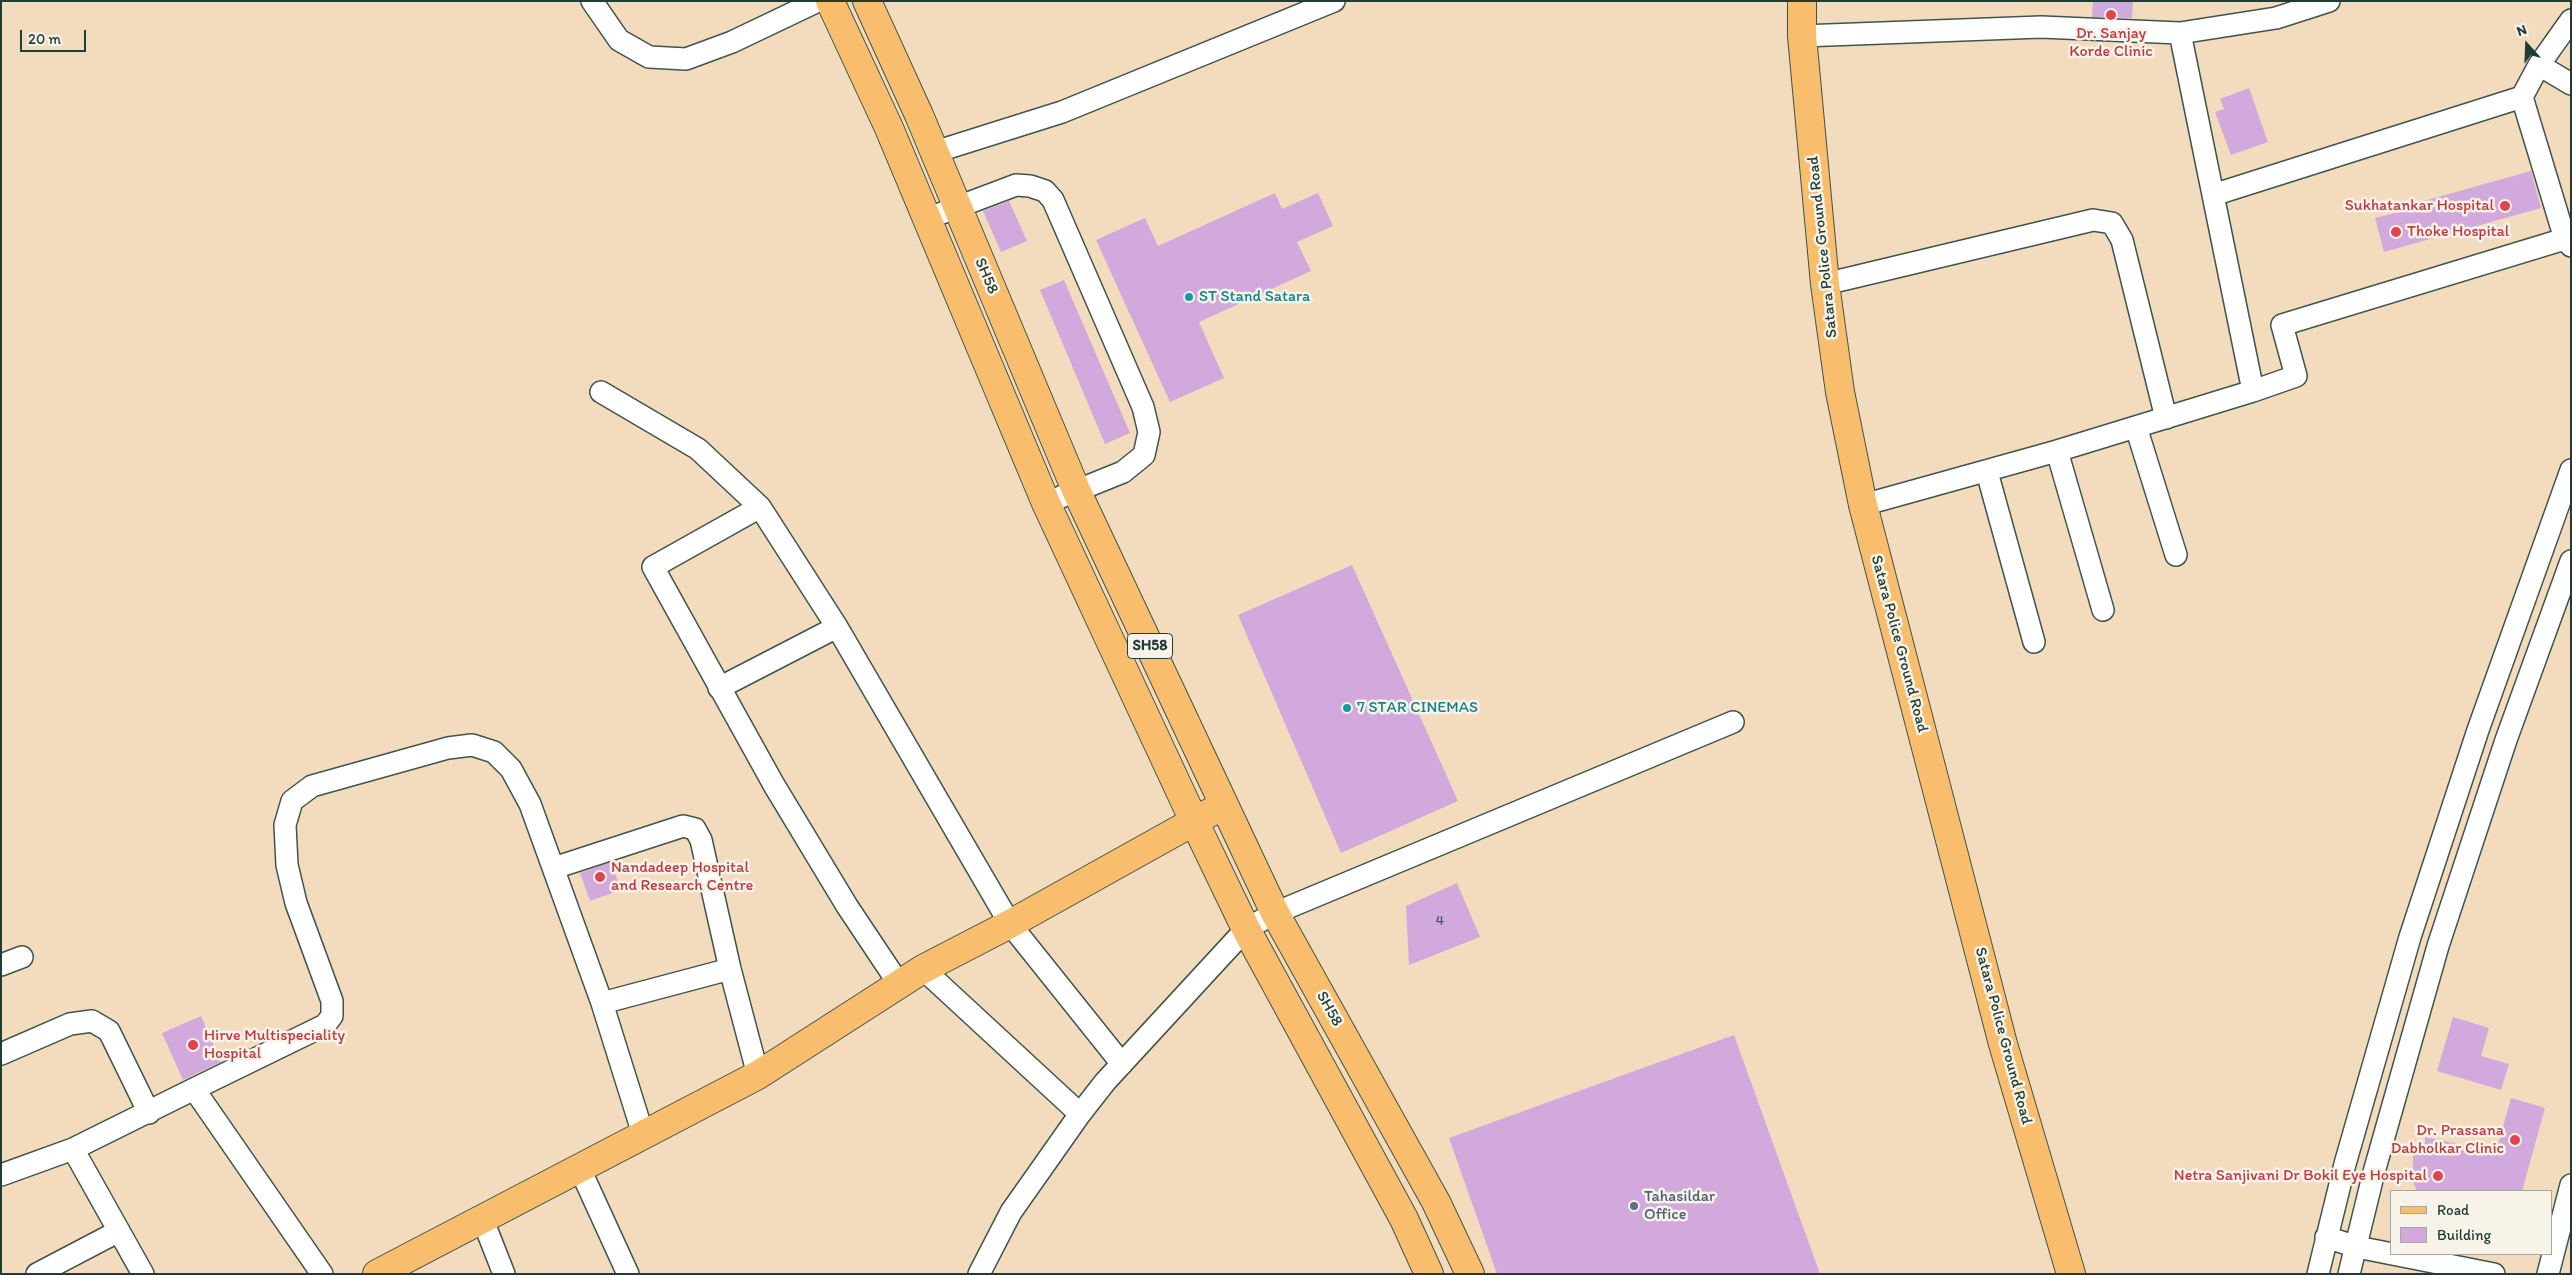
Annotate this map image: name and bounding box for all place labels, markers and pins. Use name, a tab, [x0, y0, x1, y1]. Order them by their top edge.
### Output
marker: Dr. Sanjay Korde Clinic	[2104, 8, 2118, 22]
place label: Dr. Sanjay Korde Clinic	[2069, 24, 2153, 62]
place label: Sukhatankar Hospital	[2345, 196, 2494, 216]
marker: Sukhatankar Hospital	[2498, 199, 2512, 213]
place label: Thoke Hospital	[2407, 222, 2509, 242]
marker: Thoke Hospital	[2389, 225, 2403, 239]
place label: ST Stand Satara	[1199, 287, 1310, 307]
marker: ST Stand Satara	[1183, 291, 1195, 303]
place label: 7 STAR CINEMAS	[1357, 698, 1478, 718]
marker: 7 STAR CINEMAS	[1341, 702, 1353, 714]
place label: Nandadeep Hospital and Research Centre	[611, 858, 753, 896]
marker: Nandadeep Hospital and Research Centre	[593, 870, 607, 884]
place label: Hirve Multispeciality Hospital	[204, 1026, 345, 1064]
marker: Hirve Multispeciality Hospital	[186, 1038, 200, 1052]
place label: Dr. Prassana Dabholkar Clinic	[2391, 1121, 2504, 1159]
marker: Dr. Prassana Dabholkar Clinic	[2508, 1133, 2522, 1147]
place label: Netra Sanjivani Dr Bokil Eye Hospital	[2174, 1166, 2427, 1186]
marker: Netra Sanjivani Dr Bokil Eye Hospital	[2431, 1169, 2445, 1183]
place label: Tahasildar Office	[1644, 1187, 1715, 1225]
marker: Tahasildar Office	[1628, 1200, 1640, 1212]

